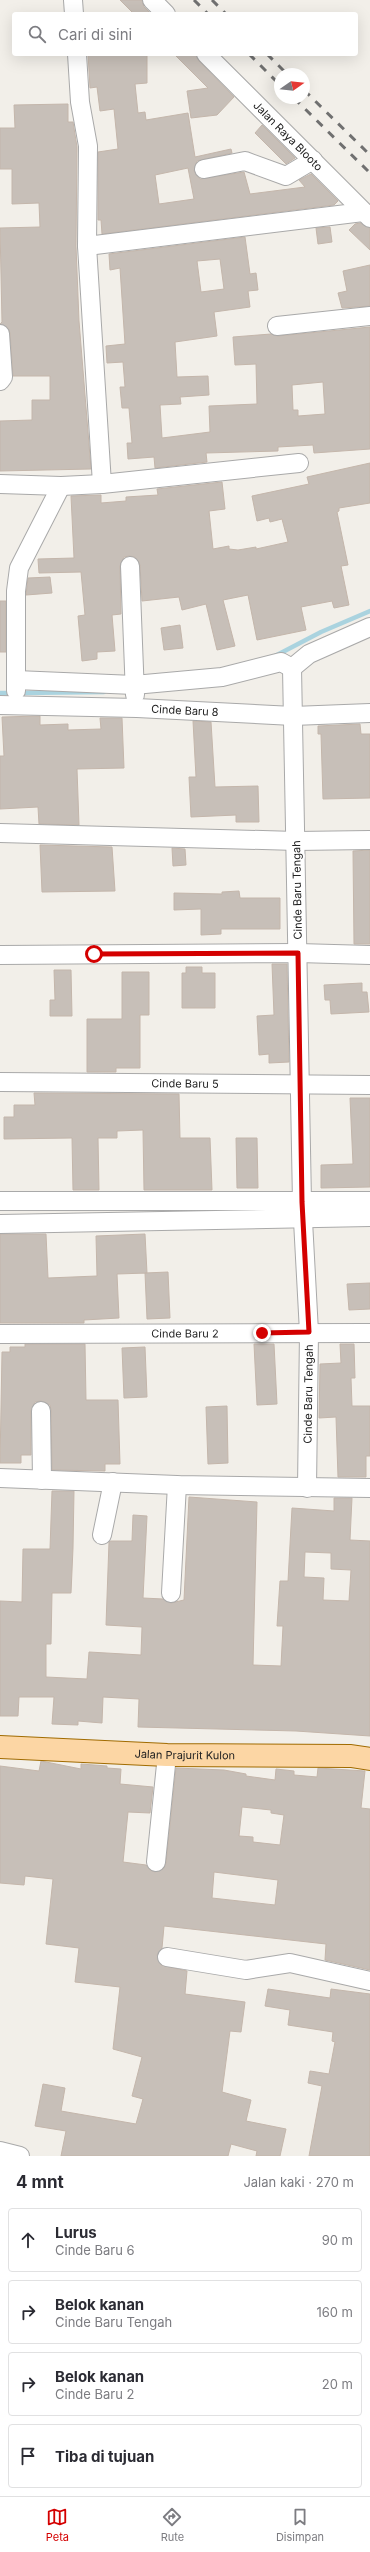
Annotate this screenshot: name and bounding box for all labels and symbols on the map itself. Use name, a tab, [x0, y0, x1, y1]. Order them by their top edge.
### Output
north arrow	[274, 68, 310, 104]
street label: Jalan Raya Blooto	[250, 98, 326, 174]
street label: Cinde Baru 8	[151, 702, 219, 719]
street label: Cinde Baru Tengah	[289, 840, 305, 940]
route start	[85, 945, 103, 963]
street label: Cinde Baru 5	[151, 1076, 219, 1091]
route end	[253, 1324, 271, 1342]
street label: Cinde Baru 2	[151, 1326, 219, 1341]
street label: Cinde Baru Tengah	[301, 1344, 316, 1444]
street label: Jalan Prajurit Kulon	[134, 1746, 235, 1762]

